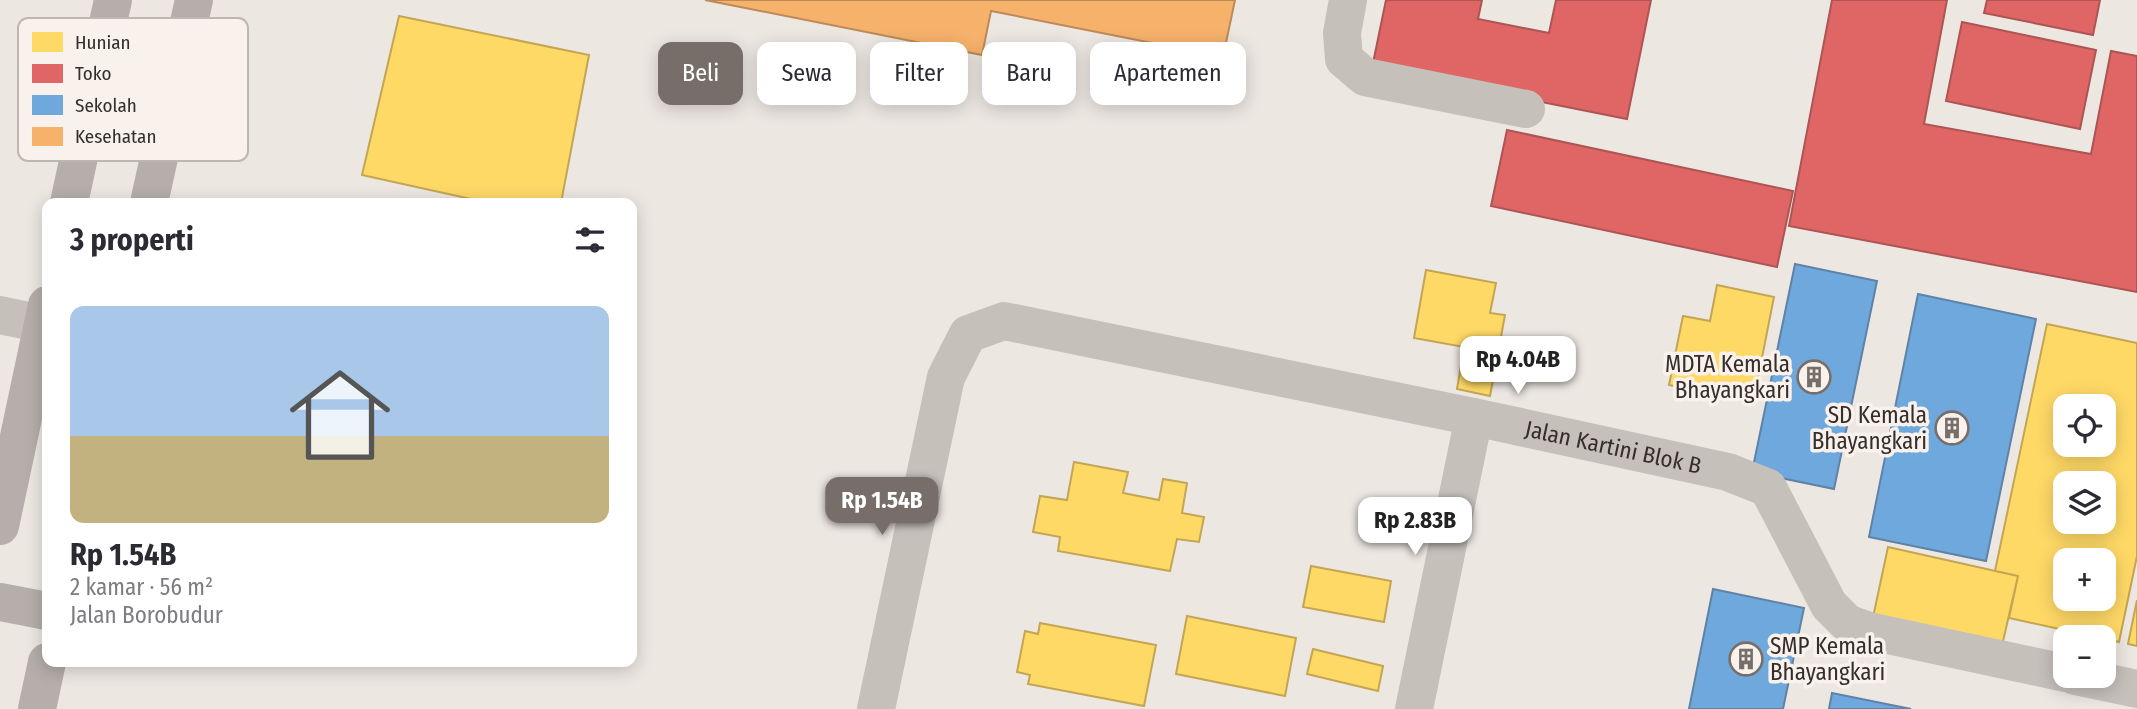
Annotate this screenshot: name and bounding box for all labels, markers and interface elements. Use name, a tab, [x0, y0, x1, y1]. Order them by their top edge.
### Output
legend	[18, 18, 248, 161]
text: Hunian	[75, 31, 131, 54]
chip: Beli	[658, 42, 743, 105]
chip: Sewa	[757, 42, 856, 105]
chip: Filter	[870, 42, 968, 105]
chip: Baru	[982, 42, 1076, 105]
chip: Apartemen	[1090, 42, 1246, 105]
text: Toko	[75, 62, 111, 85]
text: Sekolah	[75, 94, 137, 117]
text: Kesehatan	[75, 125, 156, 148]
icon: filters	[571, 221, 609, 259]
text: 3 properti	[70, 222, 194, 258]
pin: Rp 4.04B	[1446, 336, 1590, 396]
text: Rp 4.04B	[1476, 345, 1560, 373]
place label: MDTA Kemala Bhayangkari	[1665, 350, 1790, 404]
icon: home	[277, 352, 403, 478]
building icon: MDTA Kemala Bhayangkari	[1795, 358, 1833, 396]
map controls	[2053, 394, 2116, 688]
button: locate	[2053, 394, 2116, 457]
place label: SD Kemala Bhayangkari	[1812, 401, 1927, 455]
building icon: SD Kemala Bhayangkari	[1933, 409, 1971, 447]
street label: Jalan Kartini Blok B	[1523, 414, 1704, 480]
button: layers	[2053, 471, 2116, 534]
pin: Rp 1.54B	[810, 477, 954, 537]
text: Rp 1.54B	[841, 486, 923, 514]
pin: Rp 2.83B	[1343, 498, 1487, 557]
text: Rp 2.83B	[1374, 506, 1456, 534]
text: Rp 1.54B	[70, 537, 176, 573]
button: +	[2053, 548, 2116, 611]
text: 2 kamar · 56 m²	[70, 573, 213, 601]
text: Jalan Borobudur	[70, 601, 223, 629]
button: −	[2053, 625, 2116, 688]
place label: SMP Kemala Bhayangkari	[1770, 632, 1885, 686]
building icon: SMP Kemala Bhayangkari	[1727, 640, 1765, 678]

